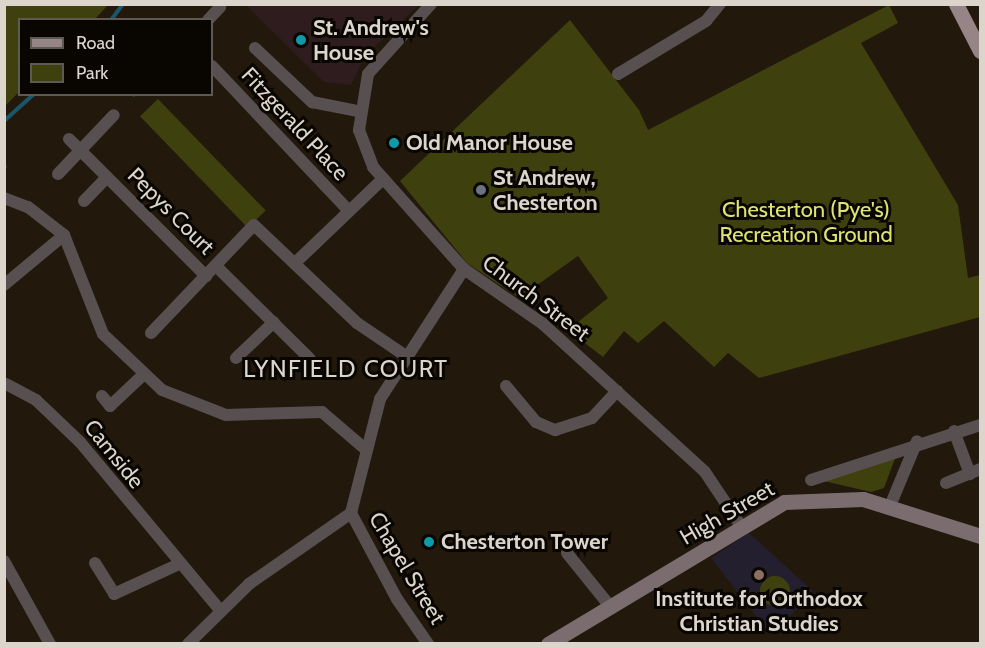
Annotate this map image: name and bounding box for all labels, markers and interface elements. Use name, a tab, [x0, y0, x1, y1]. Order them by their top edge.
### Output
place label: St. Andrew's House	[313, 14, 429, 66]
legend	[18, 18, 213, 96]
text: Road	[76, 32, 115, 54]
marker: St. Andrew's House	[294, 33, 308, 47]
text: Park	[76, 62, 108, 84]
street label: Fitzgerald Place	[236, 62, 354, 186]
place label: Old Manor House	[406, 130, 573, 156]
marker: Old Manor House	[387, 136, 401, 150]
street label: Pepys Court	[122, 162, 220, 260]
place label: St Andrew, Chesterton	[493, 164, 598, 216]
marker: St Andrew, Chesterton	[474, 183, 488, 197]
park label: Chesterton (Pye's) Recreation Ground	[719, 196, 893, 248]
street label: Church Street	[477, 249, 595, 347]
district label: LYNFIELD COURT	[243, 355, 449, 383]
street label: Camside	[78, 414, 150, 494]
street label: High Street	[675, 475, 779, 551]
street label: Chapel Street	[363, 507, 451, 629]
place label: Chesterton Tower	[441, 529, 608, 555]
marker: Chesterton Tower	[422, 535, 436, 549]
marker: Institute for Orthodox Christian Studies	[752, 568, 766, 582]
place label: Institute for Orthodox Christian Studies	[655, 585, 863, 636]

